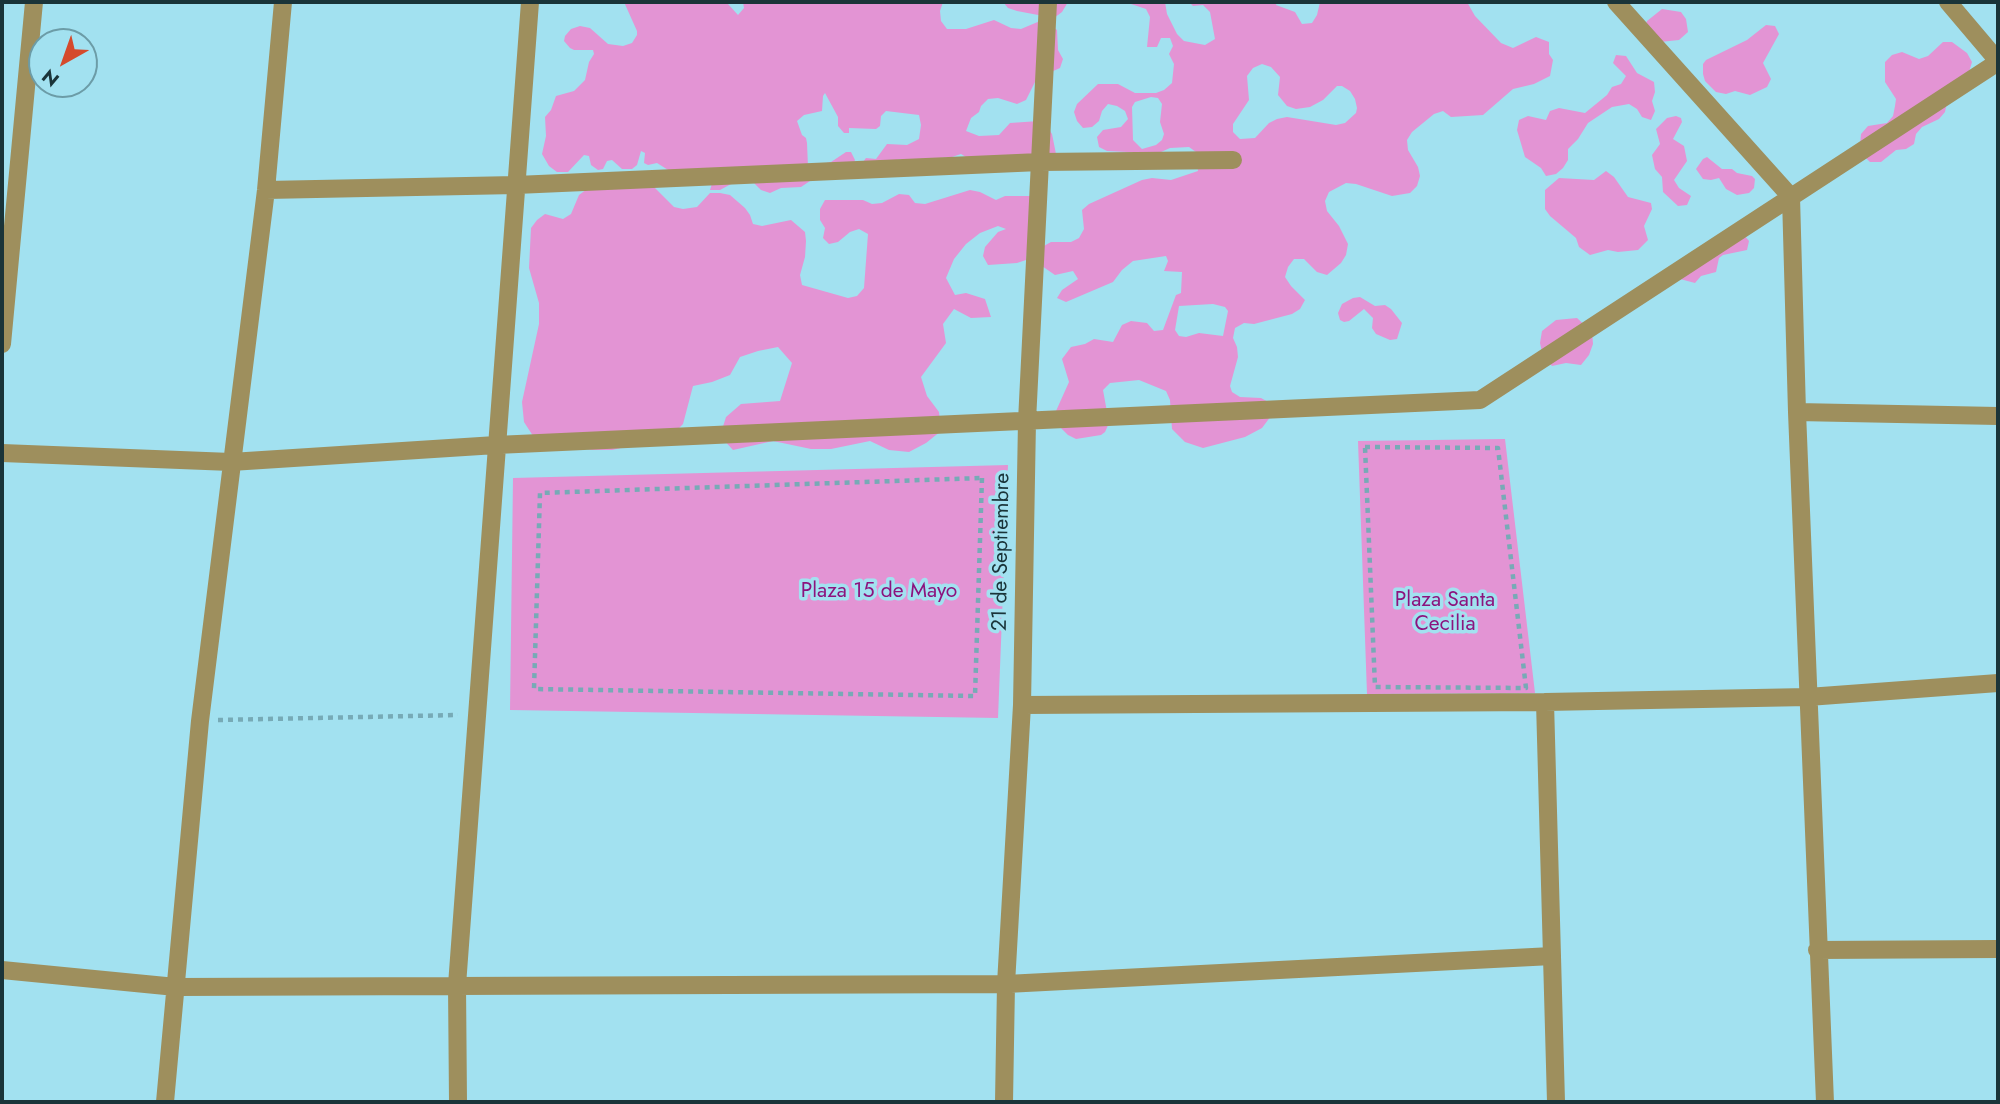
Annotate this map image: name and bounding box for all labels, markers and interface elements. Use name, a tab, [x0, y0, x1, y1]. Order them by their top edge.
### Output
north arrow	[28, 28, 98, 98]
text: N	[36, 63, 65, 93]
street label: 21 de Septiembre	[988, 473, 1016, 631]
park label: Plaza 15 de Mayo	[801, 579, 957, 605]
park label: Plaza Santa Cecilia	[1395, 588, 1495, 638]

